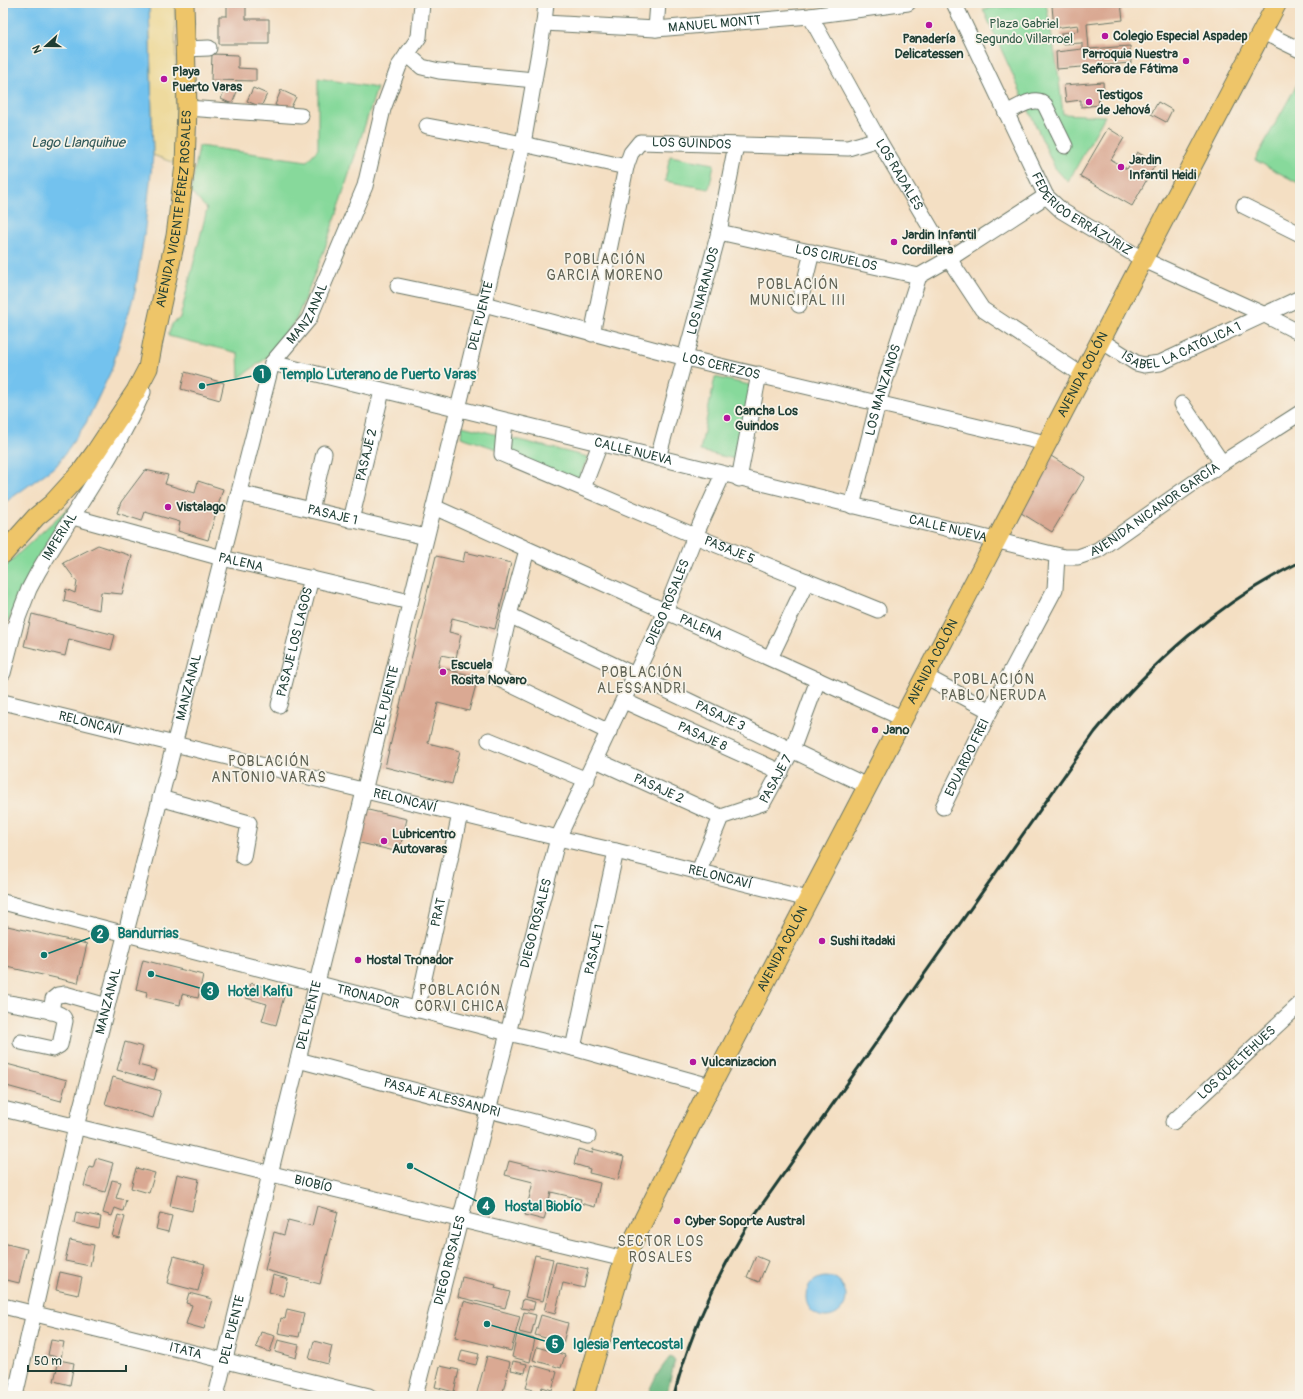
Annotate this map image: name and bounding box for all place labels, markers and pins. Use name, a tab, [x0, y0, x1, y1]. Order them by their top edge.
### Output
marker: Panadería Delicatessen	[924, 20, 934, 30]
place label: Colegio Especial Aspadep	[1113, 28, 1248, 44]
place label: Panadería Delicatessen	[894, 31, 964, 62]
marker: Colegio Especial Aspadep	[1100, 31, 1110, 41]
place label: Parroquia Nuestra Señora de Fátima	[1082, 46, 1178, 77]
marker: Parroquia Nuestra Señora de Fátima	[1181, 56, 1191, 66]
place label: Playa Puerto Varas	[172, 64, 242, 95]
marker: Playa Puerto Varas	[159, 74, 169, 84]
place label: Testigos de Jehová	[1096, 87, 1150, 118]
marker: Testigos de Jehová	[1084, 97, 1094, 107]
place label: Jardin Infantil Heidi	[1129, 152, 1197, 183]
marker: Jardin Infantil Heidi	[1116, 162, 1126, 172]
place label: Jardin Infantil Cordillera	[902, 227, 977, 258]
marker: Jardin Infantil Cordillera	[889, 237, 899, 247]
callout: Templo Luterano de Puerto Varas	[252, 361, 484, 387]
place label: Cancha Los Guindos	[735, 403, 798, 434]
marker: Cancha Los Guindos	[722, 413, 732, 423]
place label: Vistalago	[176, 499, 226, 515]
marker: Vistalago	[163, 502, 173, 512]
place label: Escuela Rosita Novaro	[451, 657, 527, 688]
marker: Escuela Rosita Novaro	[438, 667, 448, 677]
place label: Jano	[883, 722, 910, 738]
marker: Jano	[870, 725, 880, 735]
place label: Lubricentro Autovaras	[392, 826, 456, 857]
marker: Lubricentro Autovaras	[379, 836, 389, 846]
callout: Bandurrias	[90, 921, 187, 947]
place label: Sushi itadaki	[830, 933, 896, 949]
marker: Sushi itadaki	[817, 936, 827, 946]
place label: Hostal Tronador	[366, 952, 454, 968]
marker: Hostal Tronador	[353, 955, 363, 965]
callout: Hotel Kalfu	[200, 978, 301, 1004]
place label: Vulcanizacion	[701, 1054, 777, 1070]
marker: Vulcanizacion	[688, 1057, 698, 1067]
callout: Hostal Biobío	[476, 1193, 589, 1219]
place label: Cyber Soporte Austral	[685, 1213, 805, 1229]
marker: Cyber Soporte Austral	[672, 1216, 682, 1226]
callout: Iglesia Pentecostal	[545, 1331, 691, 1357]

